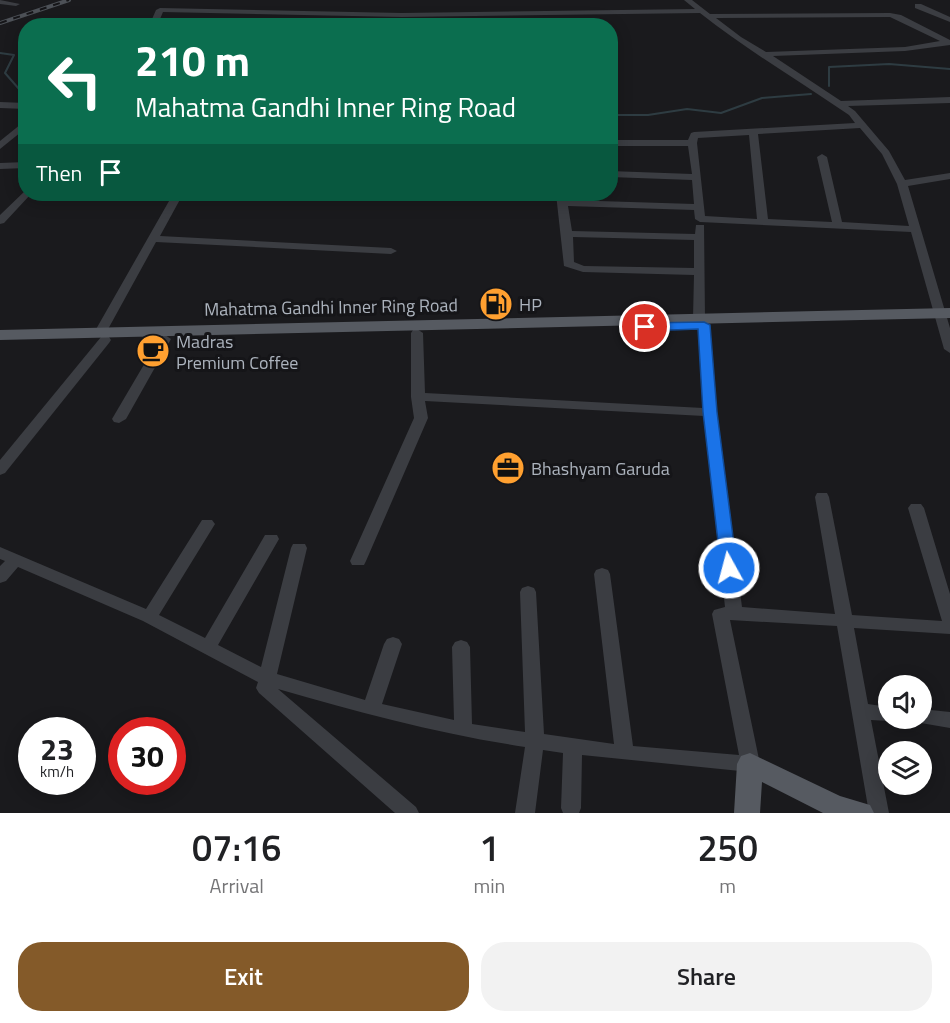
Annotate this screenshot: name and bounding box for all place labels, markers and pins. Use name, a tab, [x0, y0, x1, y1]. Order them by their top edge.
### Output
fuel station icon: HP	[478, 286, 514, 322]
place label: HP	[519, 291, 542, 318]
pin	[619, 301, 670, 352]
place label: Madras Premium Coffee	[176, 328, 298, 376]
cafe icon: Madras Premium Coffee	[135, 333, 171, 369]
office icon: Bhashyam Garuda	[490, 450, 526, 486]
place label: Bhashyam Garuda	[531, 455, 670, 482]

